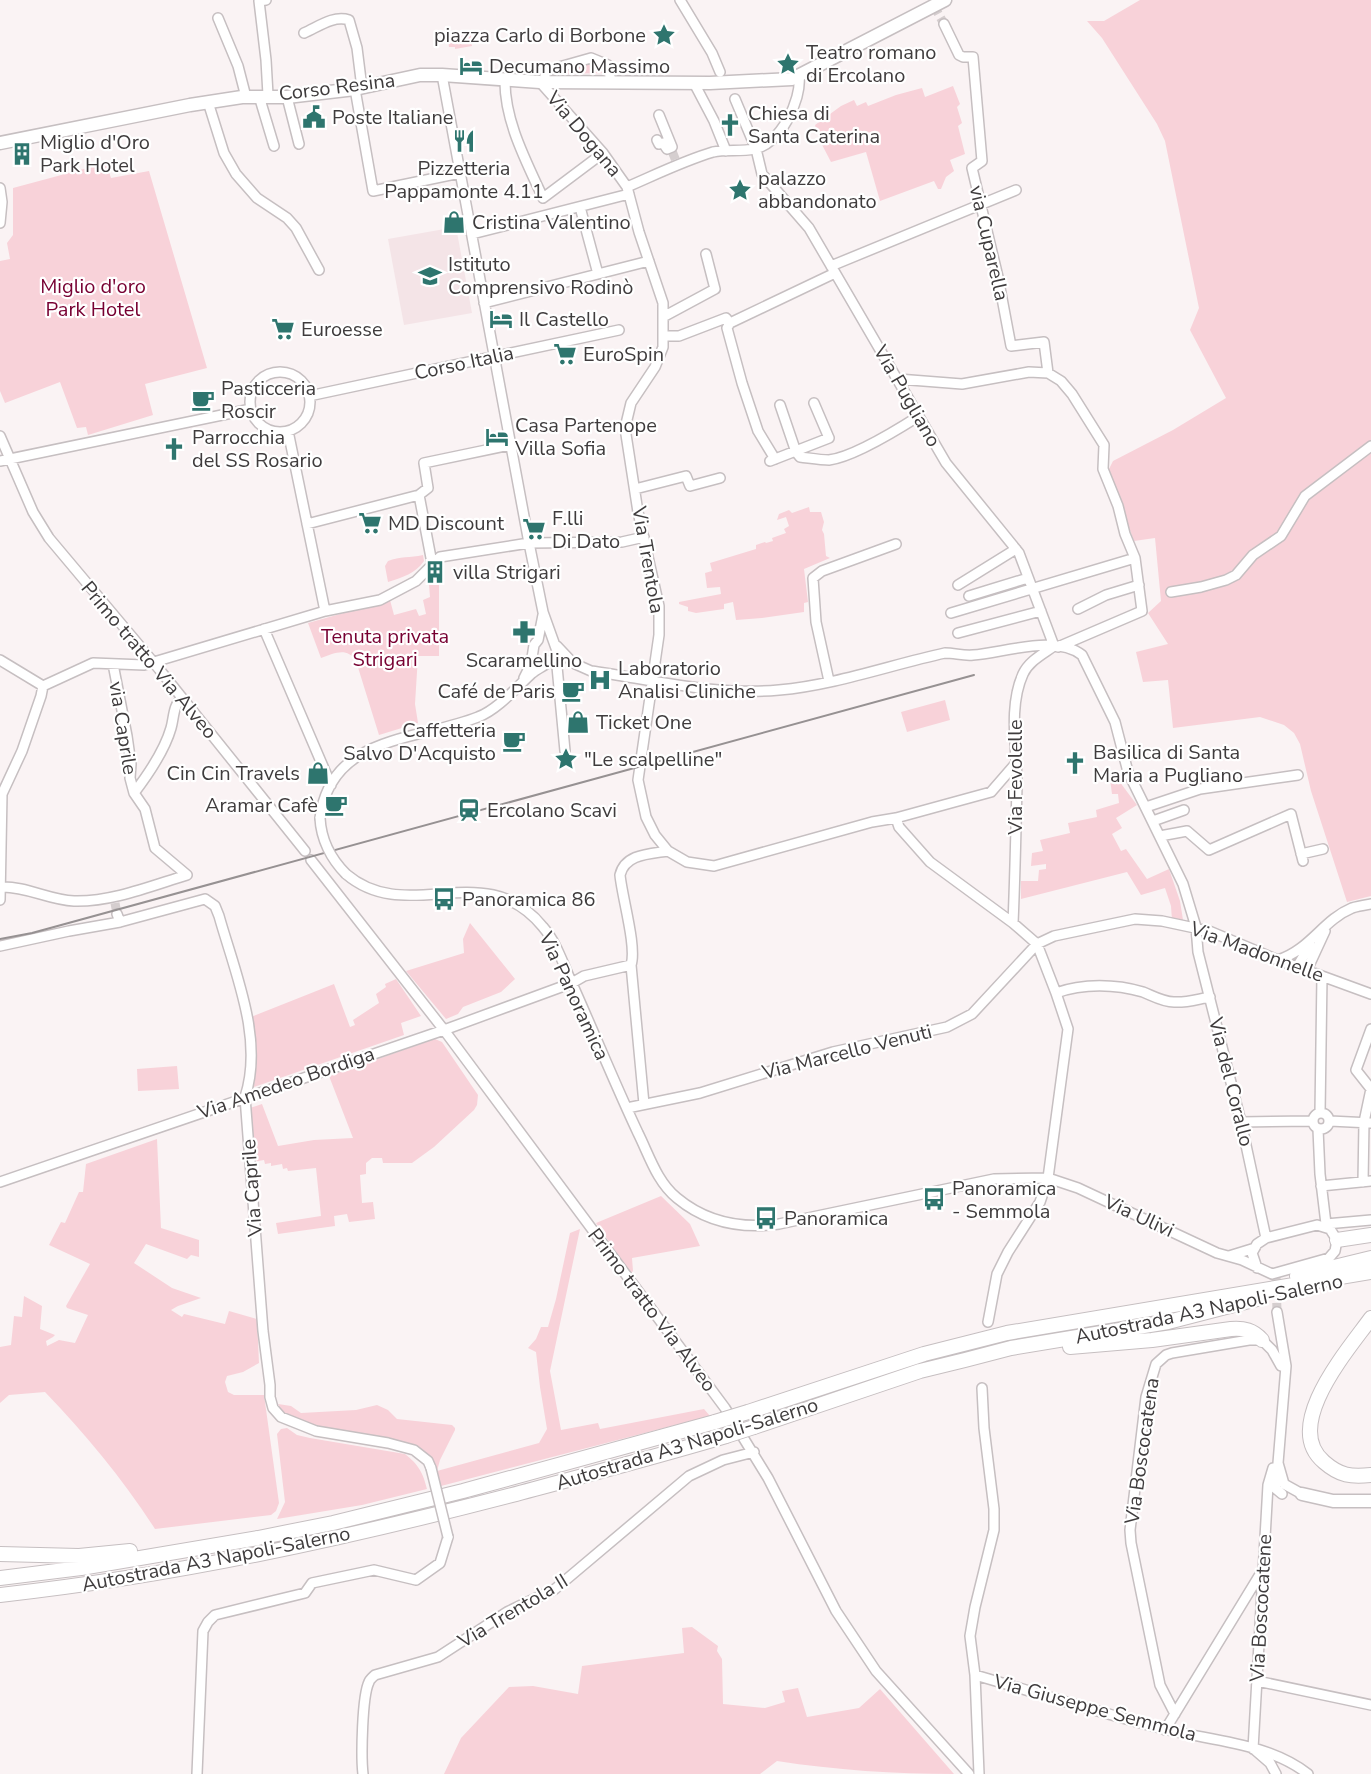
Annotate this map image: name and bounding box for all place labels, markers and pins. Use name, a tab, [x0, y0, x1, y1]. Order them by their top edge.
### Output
place label: piazza Carlo di Borbone	[434, 22, 646, 49]
place icon: piazza Carlo di Borbone	[651, 22, 677, 48]
place label: Teatro romano di Ercolano	[806, 39, 936, 89]
place icon: Teatro romano di Ercolano	[775, 51, 801, 77]
hotel icon: Decumano Massimo	[458, 53, 484, 79]
place label: Decumano Massimo	[489, 53, 670, 80]
place label: Chiesa di Santa Caterina	[748, 100, 880, 150]
public building icon: Poste Italiane	[301, 104, 327, 130]
place label: Poste Italiane	[332, 104, 453, 131]
church icon: Chiesa di Santa Caterina	[717, 112, 743, 138]
restaurant icon: Pizzetteria Pappamonte 4.11	[451, 128, 477, 154]
place label: Miglio d'Oro Park Hotel	[40, 129, 150, 179]
building icon: Miglio d'Oro Park Hotel	[9, 141, 35, 167]
place label: Pizzetteria Pappamonte 4.11	[384, 155, 544, 205]
place label: palazzo abbandonato	[758, 165, 877, 215]
place icon: palazzo abbandonato	[727, 177, 753, 203]
shop icon: Cristina Valentino	[441, 209, 467, 235]
place label: Cristina Valentino	[472, 209, 631, 236]
place label: Istituto Comprensivo Rodinò	[448, 251, 633, 301]
school or university icon: Istituto Comprensivo Rodinò	[417, 263, 443, 289]
hotel icon: Il Castello	[488, 306, 514, 332]
place label: Il Castello	[519, 306, 609, 333]
supermarket icon: Euroesse	[270, 316, 296, 342]
place label: Euroesse	[301, 316, 383, 343]
supermarket icon: EuroSpin	[552, 341, 578, 367]
place label: EuroSpin	[583, 341, 664, 368]
place label: Pasticceria Roscir	[221, 375, 316, 425]
cafe icon: Pasticceria Roscir	[190, 387, 216, 413]
place label: Casa Partenope Villa Sofia	[514, 412, 657, 462]
place label: Parrocchia del SS Rosario	[192, 424, 323, 474]
hotel icon: Casa Partenope Villa Sofia	[484, 424, 510, 450]
church icon: Parrocchia del SS Rosario	[161, 436, 187, 462]
place label: F.lli Di Dato	[552, 505, 620, 555]
supermarket icon: MD Discount	[357, 510, 383, 536]
place label: MD Discount	[388, 510, 505, 537]
supermarket icon: F.lli Di Dato	[521, 516, 547, 542]
building icon: villa Strigari	[422, 559, 448, 585]
place label: villa Strigari	[453, 559, 561, 586]
pharmacy icon: Scaramellino	[511, 619, 537, 645]
place label: Scaramellino	[466, 647, 582, 674]
place label: Laboratorio Analisi Cliniche	[618, 655, 756, 705]
hospital icon: Laboratorio Analisi Cliniche	[587, 667, 613, 693]
place label: Café de Paris	[437, 678, 555, 705]
cafe icon: Café de Paris	[560, 678, 586, 704]
shop icon: Ticket One	[565, 709, 591, 735]
place label: Ticket One	[596, 709, 692, 736]
place label: Caffetteria Salvo D'Acquisto	[343, 717, 496, 767]
cafe icon: Caffetteria Salvo D'Acquisto	[501, 728, 527, 754]
place label: Basilica di Santa Maria a Pugliano	[1093, 739, 1243, 789]
place icon: "Le scalpelline"	[553, 746, 579, 772]
place label: "Le scalpelline"	[584, 746, 722, 773]
church icon: Basilica di Santa Maria a Pugliano	[1062, 750, 1088, 776]
place label: Cin Cin Travels	[166, 760, 300, 787]
shop icon: Cin Cin Travels	[305, 760, 331, 786]
place label: Aramar Cafè	[205, 792, 318, 819]
cafe icon: Aramar Cafè	[323, 792, 349, 818]
station icon: Ercolano Scavi	[456, 797, 482, 823]
place label: Ercolano Scavi	[487, 797, 617, 824]
bus stop icon: Panoramica 86	[431, 886, 457, 912]
place label: Panoramica 86	[462, 886, 596, 913]
place label: Panoramica - Semmola	[952, 1175, 1056, 1225]
bus stop icon: Panoramica - Semmola	[921, 1186, 947, 1212]
bus stop icon: Panoramica	[753, 1205, 779, 1231]
place label: Panoramica	[784, 1205, 888, 1232]

